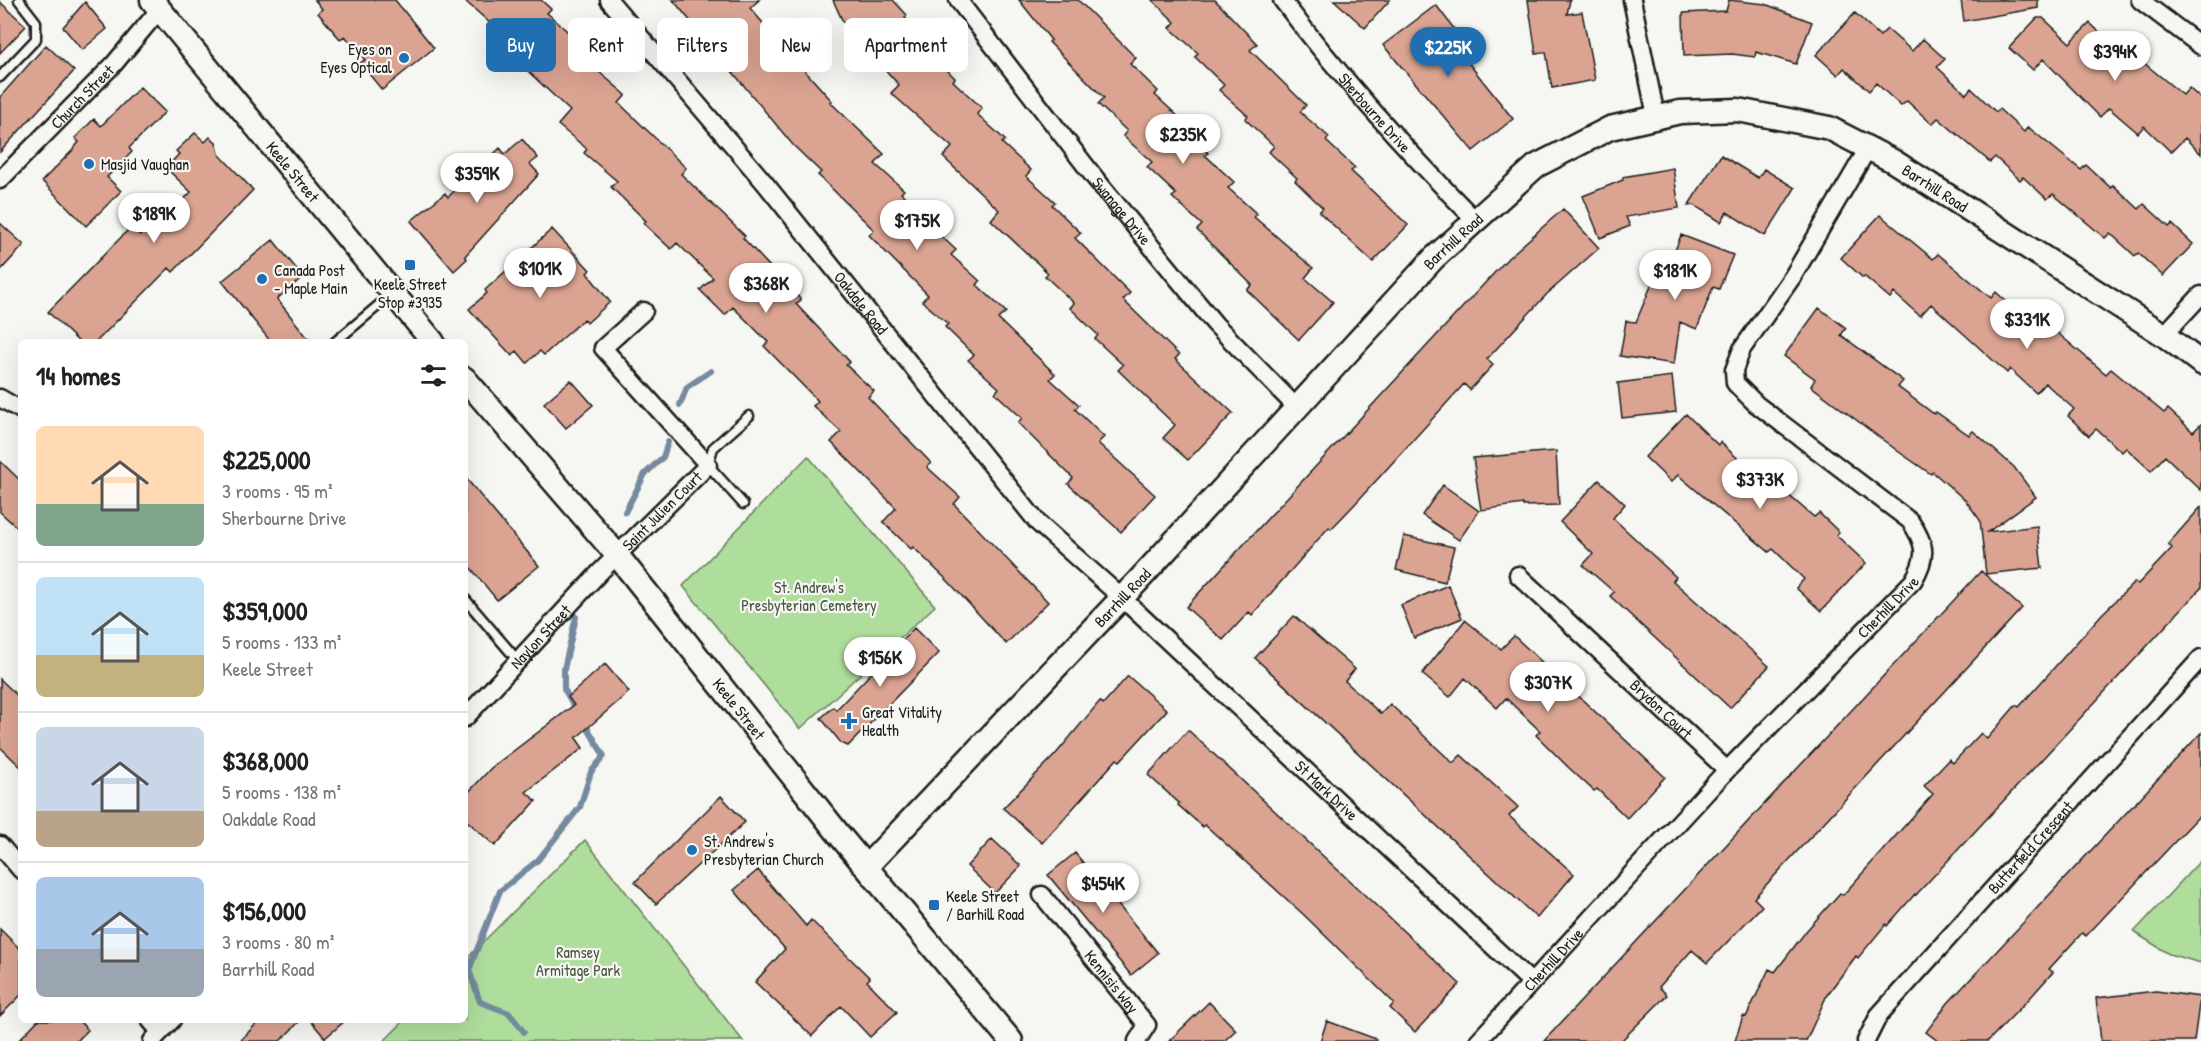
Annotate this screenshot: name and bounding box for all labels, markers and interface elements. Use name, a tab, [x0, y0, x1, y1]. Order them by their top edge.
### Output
chip: Buy	[486, 18, 556, 72]
chip: Rent	[568, 18, 645, 72]
chip: Filters	[657, 18, 748, 72]
chip: New	[760, 18, 832, 72]
chip: Apartment	[844, 18, 968, 72]
pin: $225K	[1406, 27, 1490, 78]
pin: $394K	[2073, 31, 2157, 82]
text: $225K	[1424, 33, 1472, 60]
text: $394K	[2093, 37, 2137, 64]
place label: Eyes on Eyes Optical	[320, 38, 393, 78]
marker: Eyes on Eyes Optical	[397, 51, 411, 65]
street label: Church Street	[45, 59, 119, 134]
street label: Sherbourne Drive	[1334, 68, 1417, 158]
pin: $235K	[1141, 114, 1225, 165]
text: $235K	[1159, 120, 1207, 147]
street label: Keele Street	[261, 136, 325, 207]
place label: Masjid Vaughan	[101, 153, 189, 175]
pin: $359K	[435, 153, 519, 204]
marker: Masjid Vaughan	[82, 157, 96, 171]
text: $359K	[454, 159, 500, 186]
street label: Barrhill Road	[1898, 159, 1972, 217]
street label: Swanage Drive	[1087, 172, 1157, 250]
pin: $189K	[112, 193, 196, 244]
text: $189K	[132, 199, 176, 226]
pin: $175K	[875, 200, 959, 251]
text: $175K	[894, 206, 940, 233]
street label: Barrhill Road	[1418, 208, 1488, 274]
pin: $101K	[498, 248, 582, 299]
pin: $181K	[1633, 250, 1717, 301]
text: $101K	[518, 254, 562, 281]
text: $181K	[1653, 256, 1697, 283]
marker: Keele Street Stop #3935	[403, 258, 417, 272]
place label: Canada Post - Maple Main	[274, 259, 348, 299]
pin: $368K	[724, 263, 808, 314]
street label: Oakdale Road	[829, 267, 893, 339]
text: $368K	[743, 269, 789, 296]
marker: Canada Post - Maple Main	[255, 272, 269, 286]
place label: Keele Street Stop #3935	[374, 273, 447, 313]
pin: $331K	[1985, 299, 2069, 350]
text: $331K	[2004, 305, 2050, 332]
text: 14 homes	[36, 358, 121, 393]
icon: filters	[417, 359, 450, 392]
text: $225,000	[222, 442, 311, 477]
icon: home	[84, 450, 156, 522]
pin: $373K	[1718, 459, 1802, 510]
text: $373K	[1736, 465, 1784, 492]
street label: Saint Julien Court	[617, 466, 707, 555]
text: 3 rooms · 95 m²	[222, 477, 332, 504]
text: Sherbourne Drive	[222, 504, 346, 531]
street label: Barrhill Road	[1089, 563, 1156, 632]
street label: Cherhill Drive	[1852, 572, 1925, 643]
park label: St. Andrew's Presbyterian Cemetery	[741, 576, 877, 616]
text: $359,000	[222, 593, 308, 628]
street label: Naylon Street	[505, 599, 576, 674]
icon: home	[84, 601, 156, 673]
text: 5 rooms · 133 m²	[222, 628, 341, 655]
pin: $156K	[838, 637, 922, 688]
text: $156K	[858, 643, 902, 670]
text: Keele Street	[222, 655, 313, 682]
pin: $307K	[1506, 662, 1590, 713]
text: $307K	[1524, 668, 1572, 695]
street label: Keele Street	[708, 673, 771, 745]
street label: Brydon Court	[1625, 674, 1698, 744]
place label: Great Vitality Health	[862, 701, 942, 741]
marker: Great Vitality Health	[840, 712, 858, 730]
text: $368,000	[222, 743, 309, 778]
icon: home	[84, 751, 156, 823]
street label: St Mark Drive	[1290, 755, 1364, 826]
text: 5 rooms · 138 m²	[222, 778, 341, 805]
street label: Butterfield Crescent	[1983, 796, 2078, 898]
text: Oakdale Road	[222, 805, 316, 832]
place label: St. Andrew's Presbyterian Church	[704, 830, 824, 870]
marker: St. Andrew's Presbyterian Church	[685, 843, 699, 857]
pin: $454K	[1061, 863, 1145, 914]
text: $454K	[1081, 869, 1125, 896]
place label: Keele Street / Barhill Road	[946, 885, 1024, 925]
text: $156,000	[222, 893, 306, 928]
marker: Keele Street / Barhill Road	[927, 898, 941, 912]
icon: home	[84, 901, 156, 973]
street label: Cherhill Drive	[1518, 922, 1588, 996]
text: 3 rooms · 80 m²	[222, 928, 334, 955]
park label: Ramsey Armitage Park	[536, 941, 620, 981]
street label: Kennisis Way	[1080, 945, 1144, 1018]
text: Barrhill Road	[222, 955, 314, 982]

